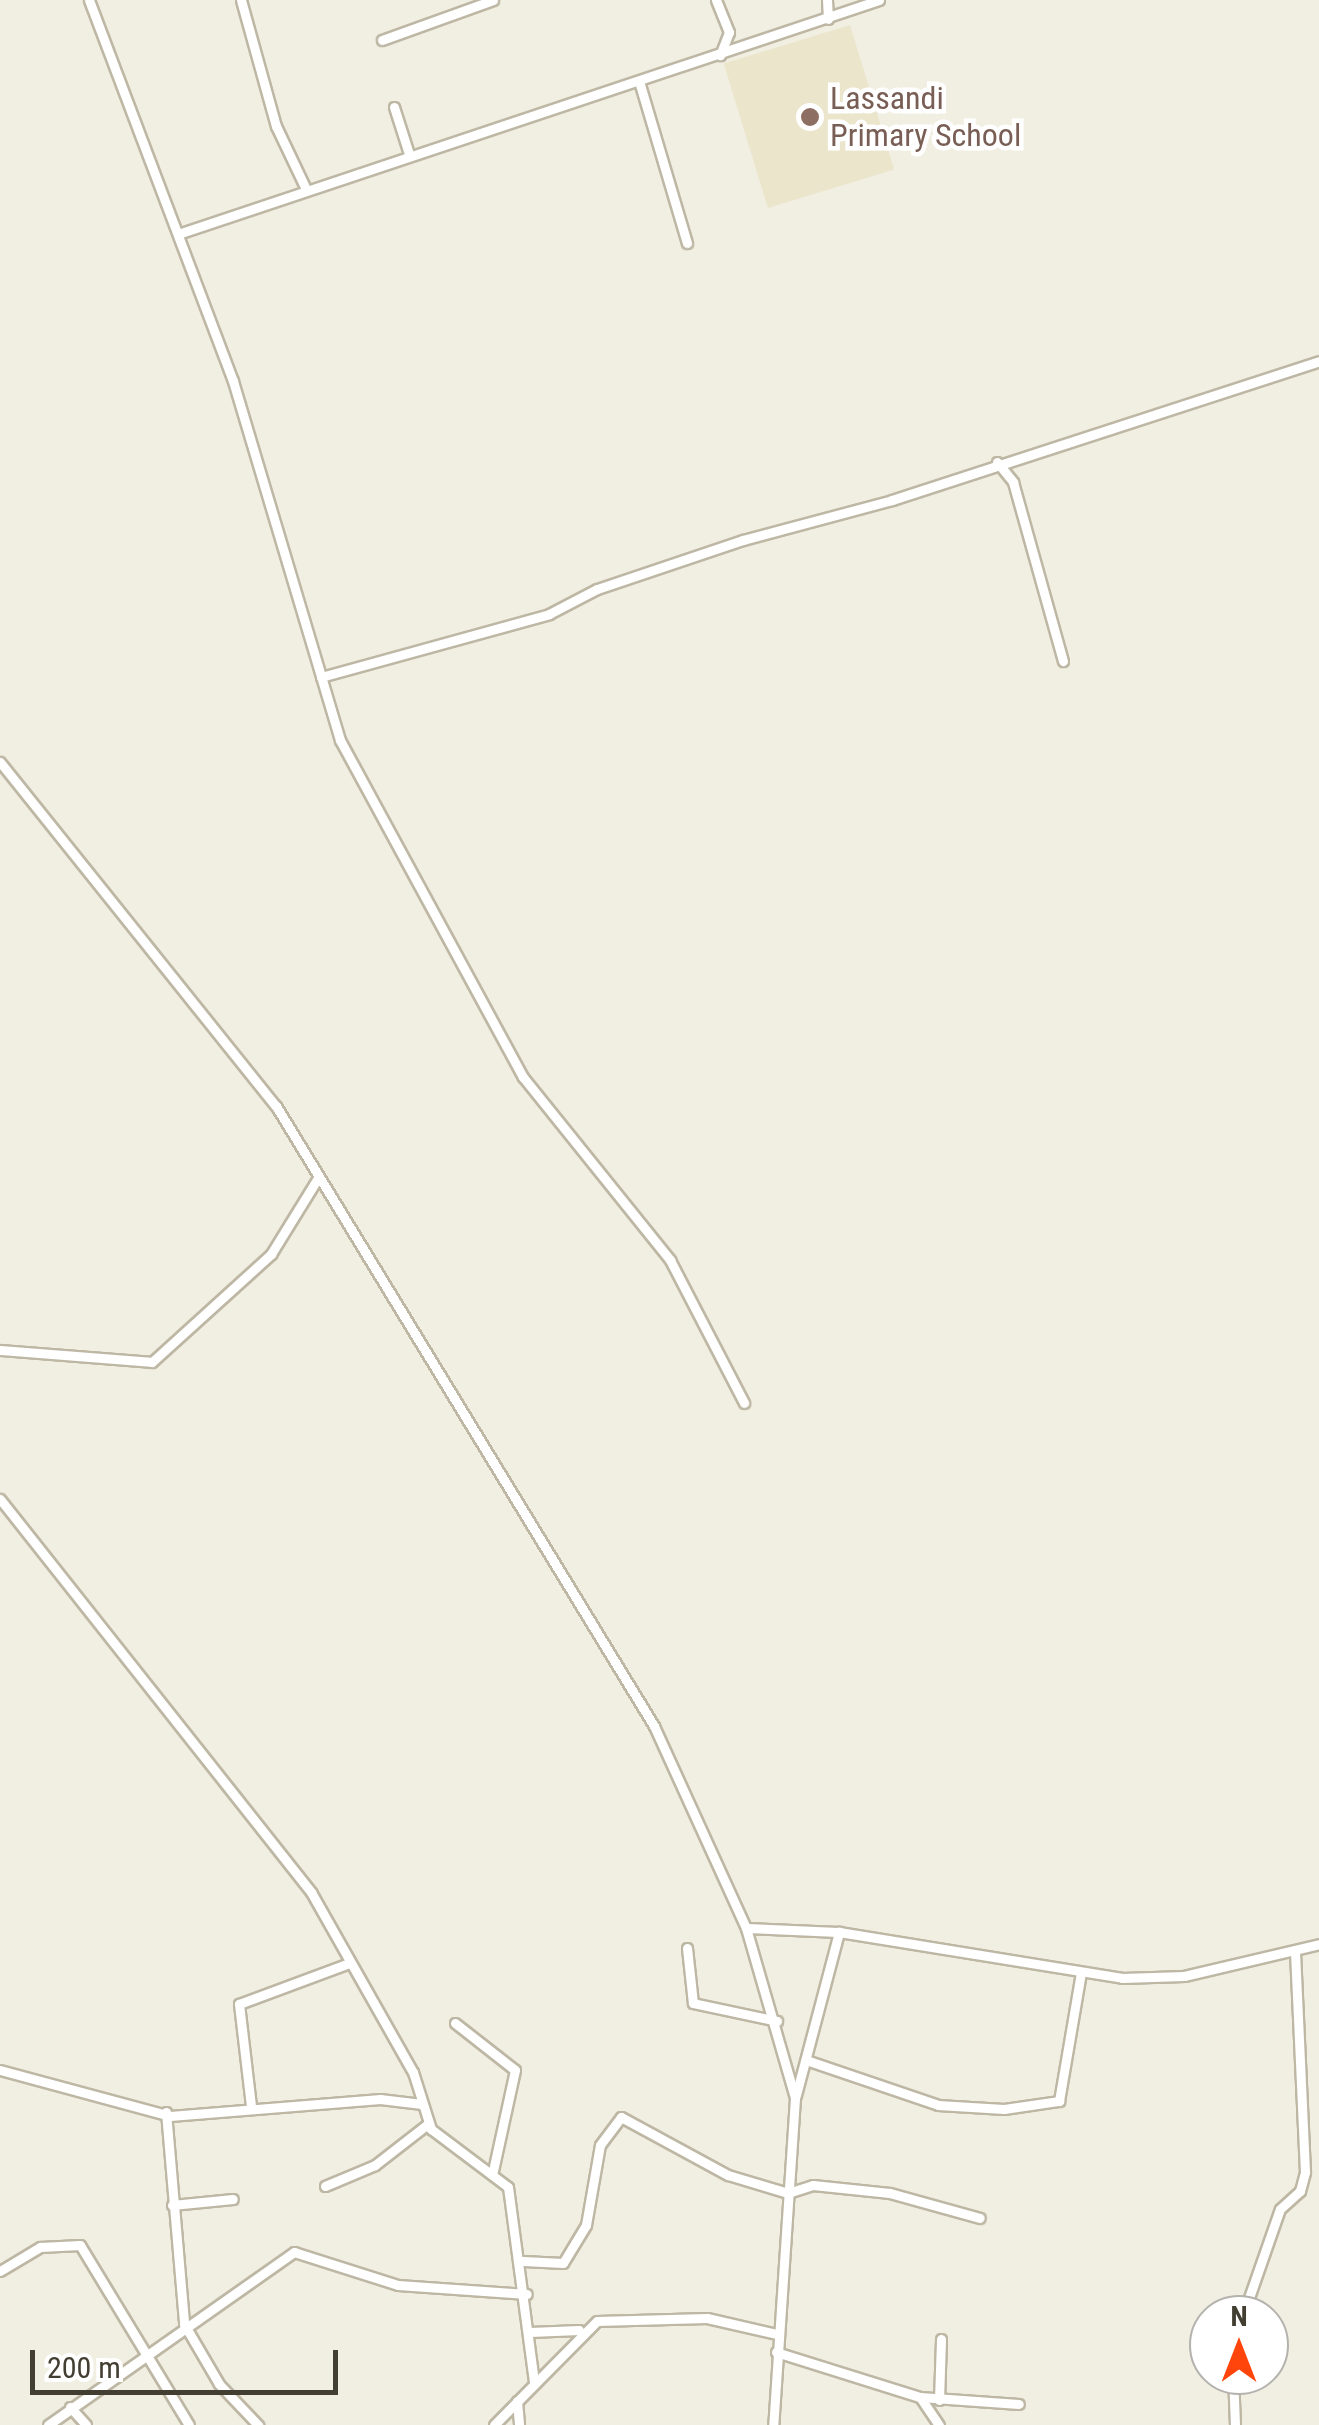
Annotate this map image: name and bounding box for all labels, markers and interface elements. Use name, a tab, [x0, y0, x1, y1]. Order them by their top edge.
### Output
place label: Lassandi Primary School	[830, 80, 1021, 155]
marker: Lassandi Primary School	[799, 106, 821, 128]
north arrow	[1189, 2295, 1289, 2395]
text: N	[1230, 2300, 1248, 2333]
scale bar	[35, 2330, 342, 2392]
text: 200 m	[47, 2350, 121, 2385]

